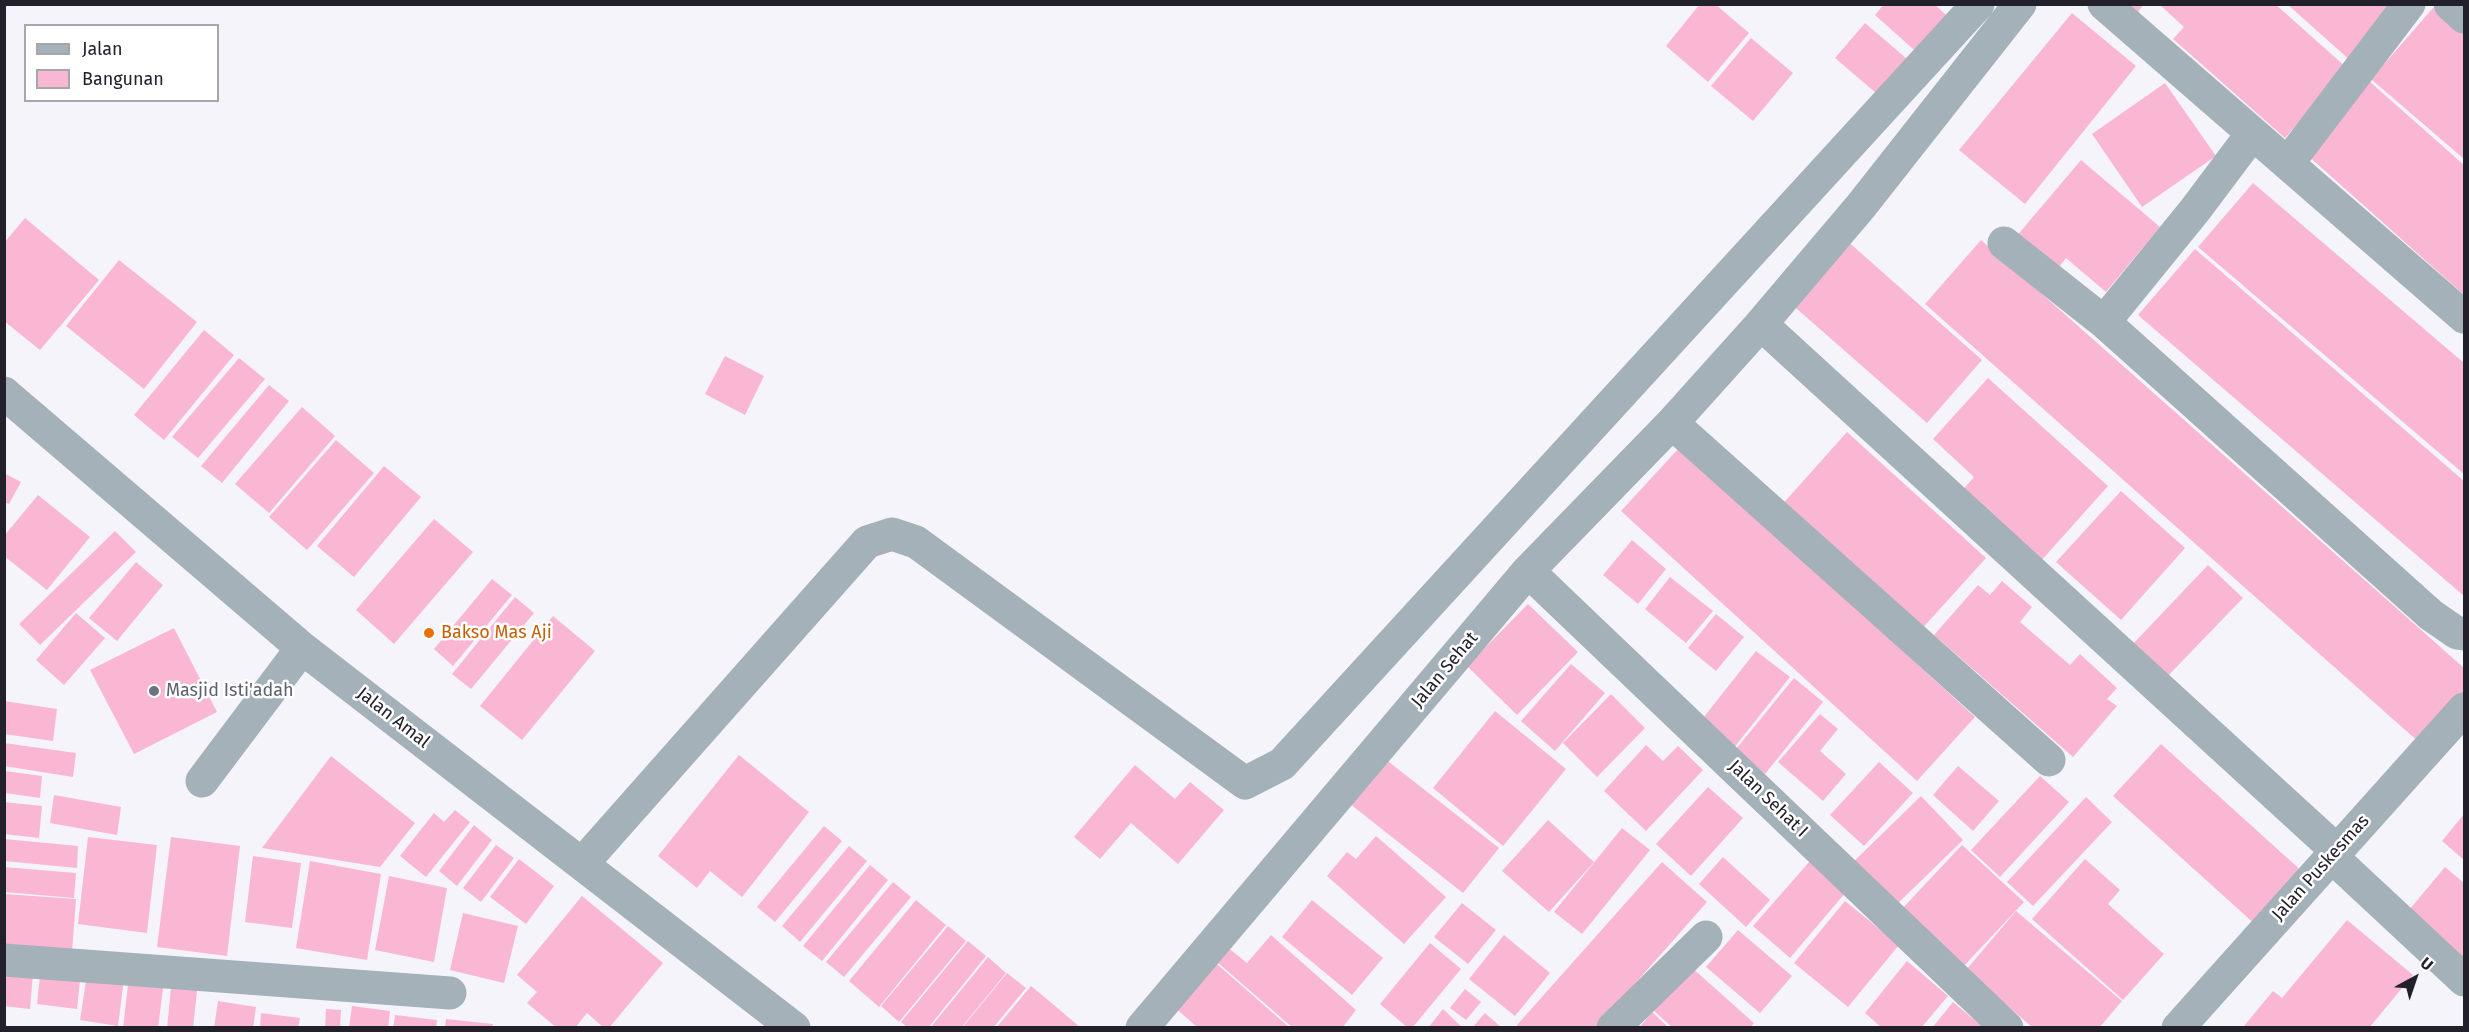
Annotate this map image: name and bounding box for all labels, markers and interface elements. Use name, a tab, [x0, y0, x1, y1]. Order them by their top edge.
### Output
legend	[24, 24, 219, 102]
text: Jalan	[82, 38, 123, 60]
text: Bangunan	[82, 68, 164, 90]
place label: Bakso Mas Aji	[441, 622, 552, 644]
marker: Bakso Mas Aji	[422, 626, 436, 640]
street label: Jalan Sehat	[1407, 628, 1483, 712]
place label: Masjid Isti'adah	[166, 680, 294, 702]
street label: Jalan Amal	[352, 683, 434, 753]
marker: Masjid Isti'adah	[147, 684, 161, 698]
street label: Jalan Sehat I	[1724, 756, 1812, 842]
street label: Jalan Puskesmas	[2268, 811, 2374, 925]
north arrow	[2385, 948, 2445, 1008]
text: U	[2417, 953, 2437, 974]

